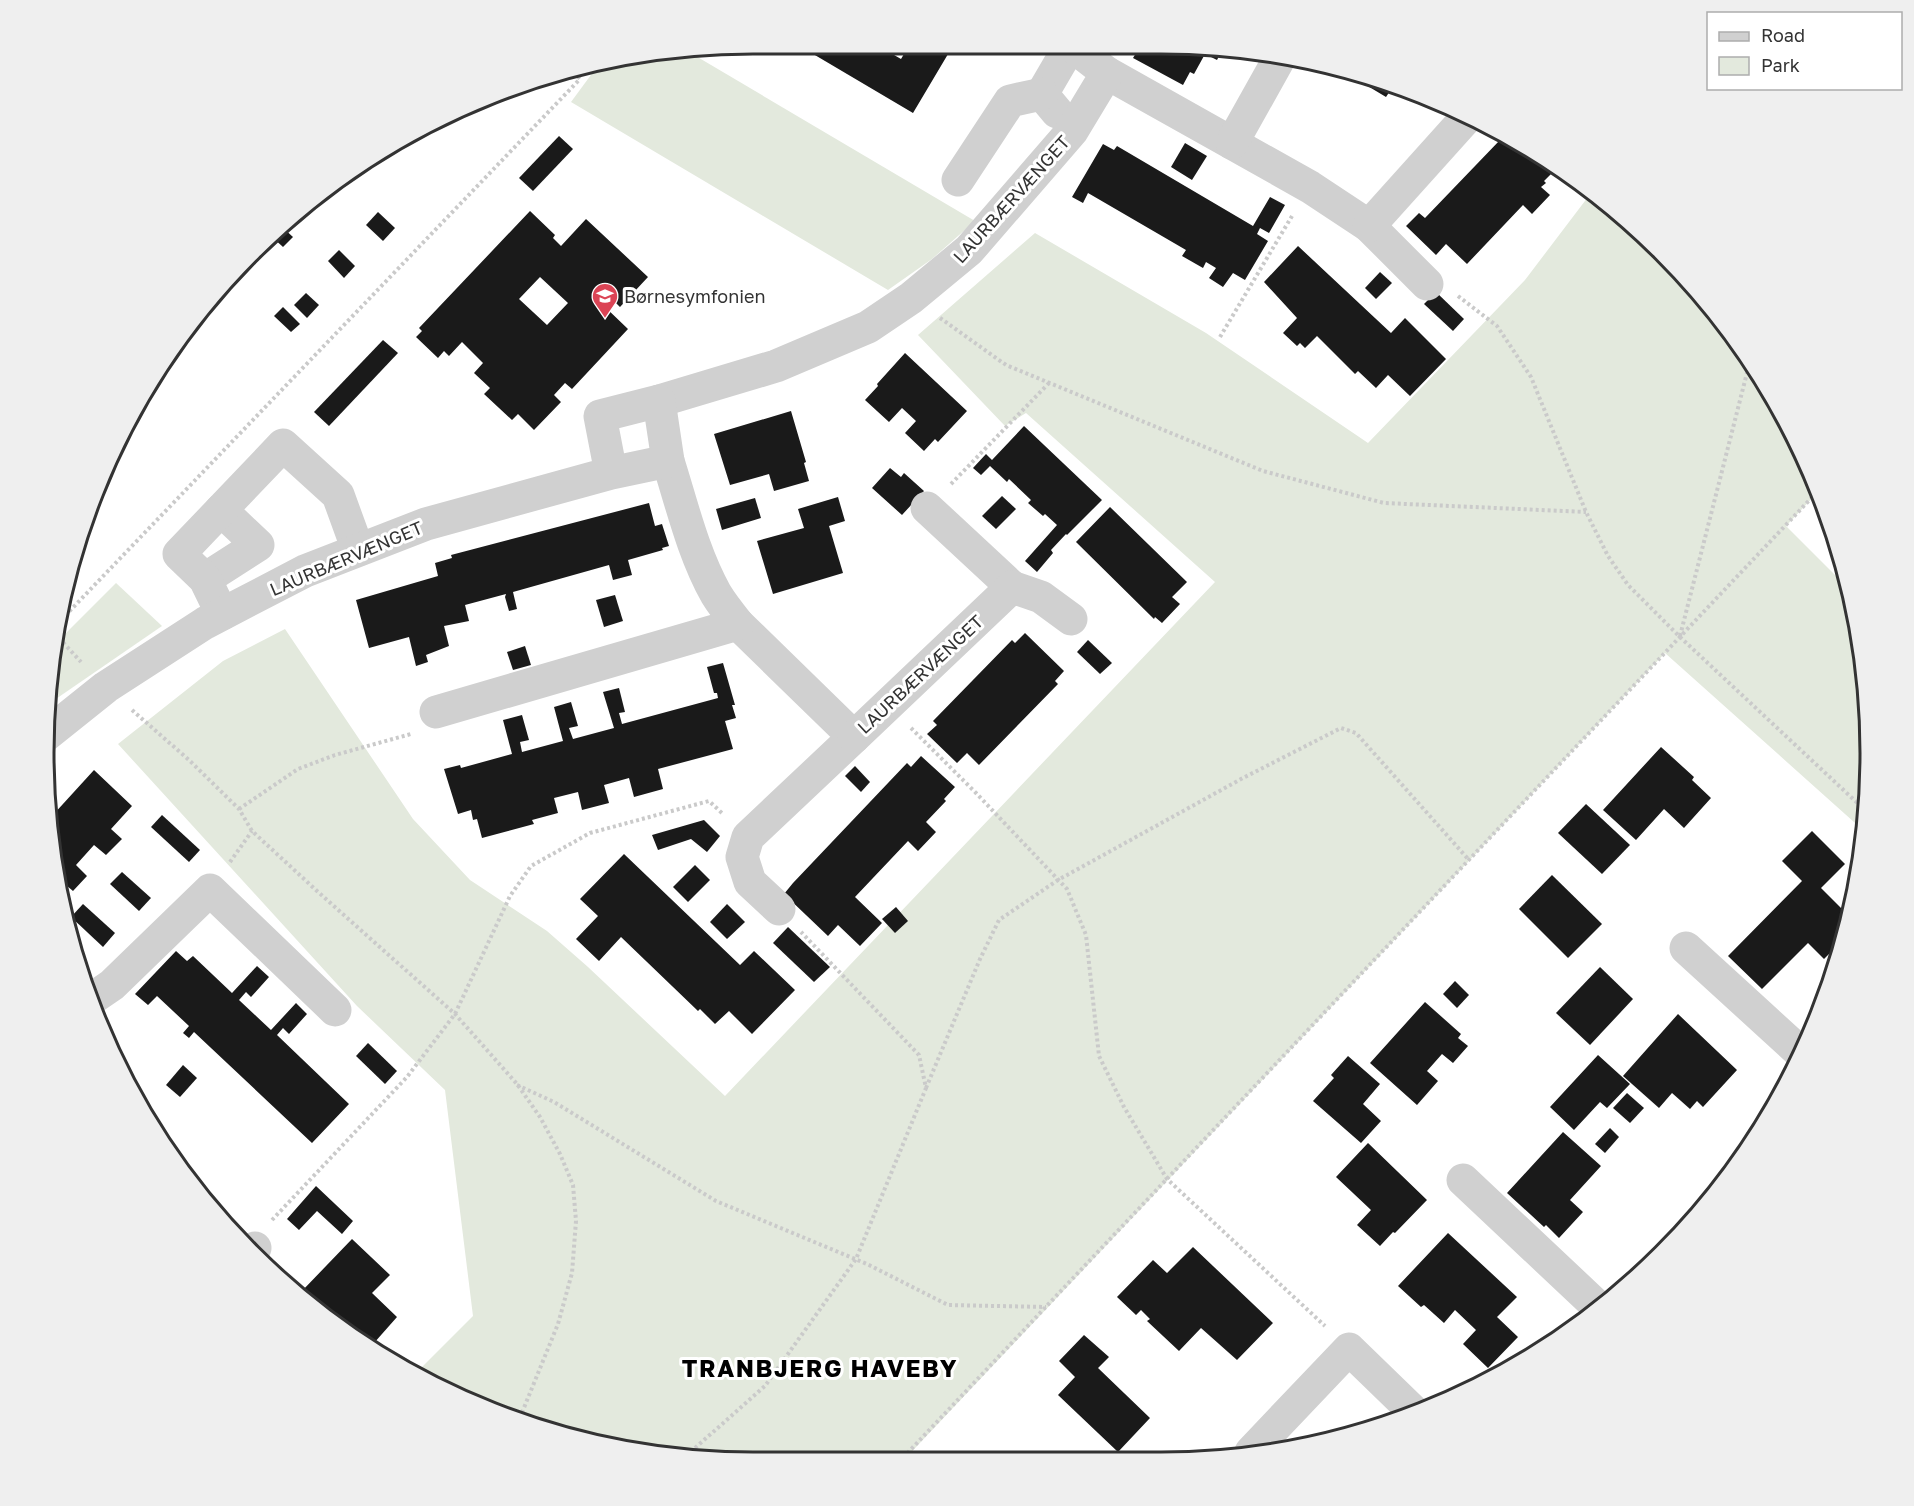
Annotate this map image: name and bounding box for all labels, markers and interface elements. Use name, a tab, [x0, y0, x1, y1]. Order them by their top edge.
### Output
legend	[1707, 12, 1902, 90]
text: Road	[1761, 24, 1805, 46]
text: Park	[1761, 54, 1800, 76]
street label: LAURBÆRVÆNGET	[948, 131, 1074, 267]
school or university icon: Børnesymfonien	[590, 281, 620, 319]
place label: Børnesymfonien	[624, 285, 766, 307]
street label: LAURBÆRVÆNGET	[266, 516, 426, 600]
street label: LAURBÆRVÆNGET	[853, 610, 987, 738]
district label: TRANBJERG HAVEBY	[682, 1353, 958, 1382]

